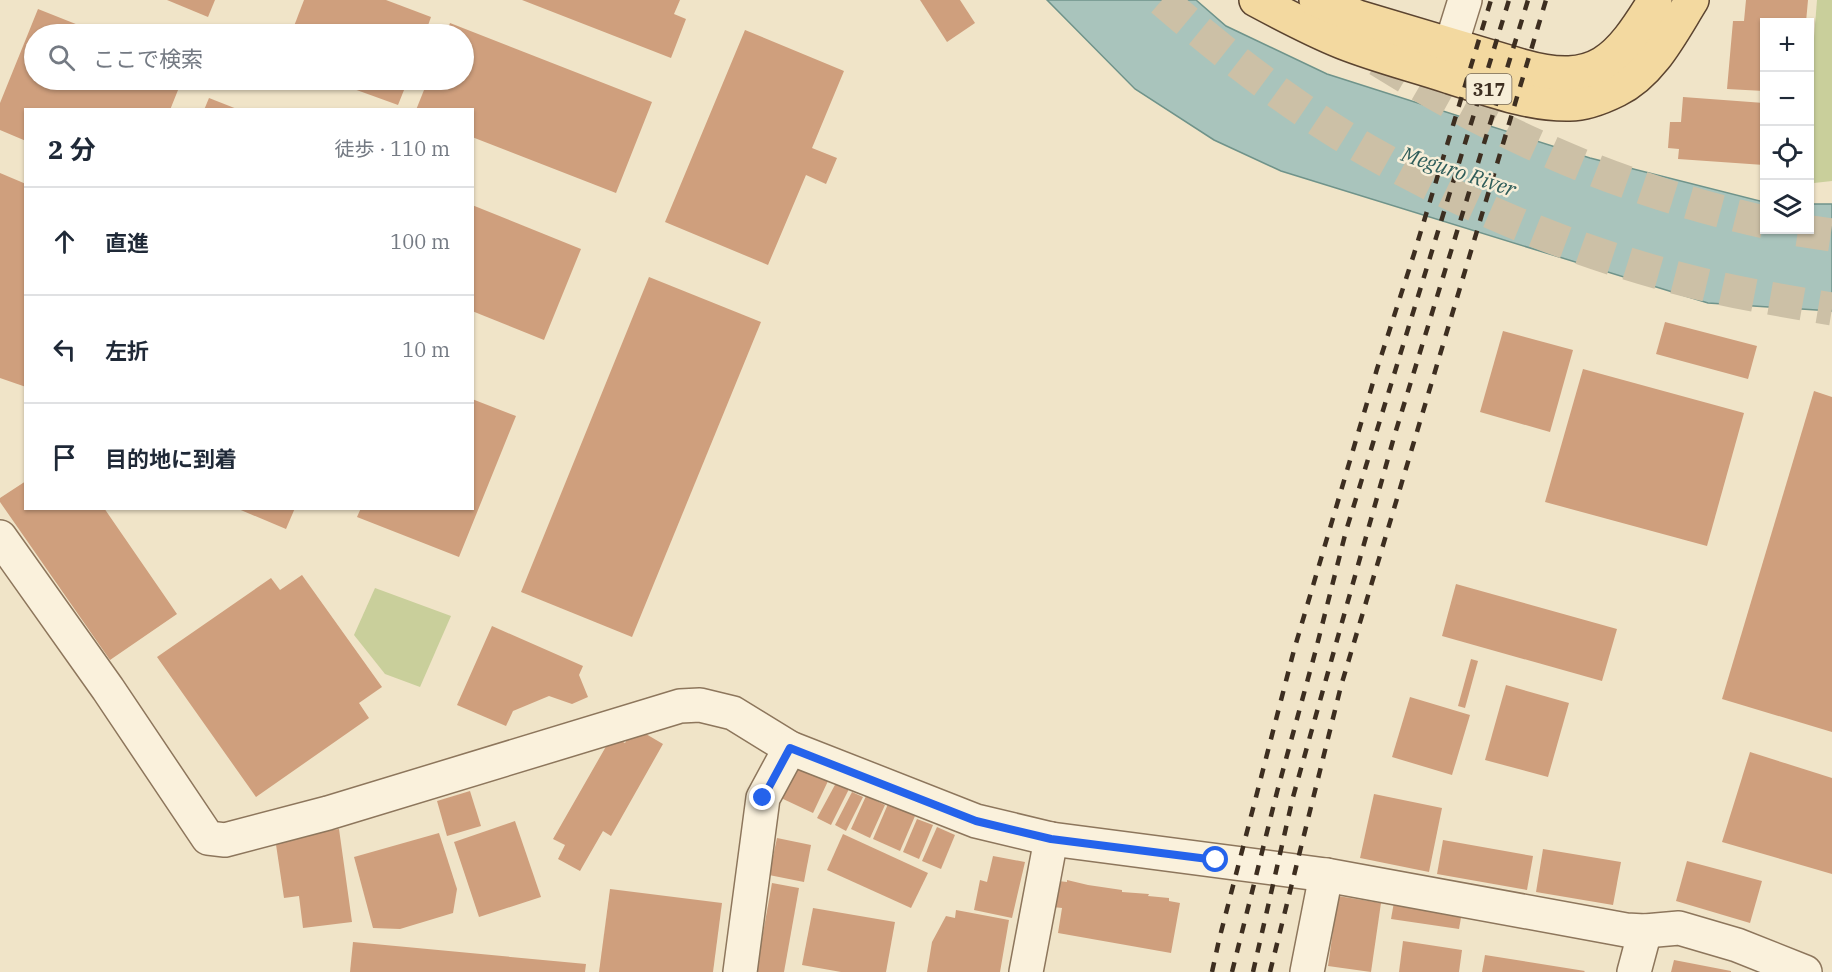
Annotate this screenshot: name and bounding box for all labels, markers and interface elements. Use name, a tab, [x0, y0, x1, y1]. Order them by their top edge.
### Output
map controls	[1760, 18, 1814, 234]
button: +	[1760, 18, 1814, 72]
search box	[24, 24, 474, 90]
icon: search	[45, 41, 78, 74]
text: ここで検索	[93, 44, 203, 73]
button: −	[1760, 72, 1814, 126]
road number: 317	[1466, 74, 1512, 104]
button: locate	[1760, 126, 1814, 180]
text: 2 分	[48, 132, 96, 166]
text: 徒歩 · 110 m	[335, 135, 450, 162]
water label: Meguro River	[1397, 139, 1521, 203]
button: layers	[1760, 180, 1814, 234]
icon: ahead	[48, 225, 81, 258]
text: 直進	[105, 228, 149, 257]
text: 100 m	[390, 228, 450, 255]
icon: left	[48, 333, 81, 366]
text: 左折	[105, 336, 149, 365]
text: 10 m	[402, 336, 450, 363]
icon: arrive	[48, 441, 81, 474]
text: 目的地に到着	[105, 444, 237, 473]
route end	[749, 784, 775, 810]
route start	[1202, 846, 1228, 872]

